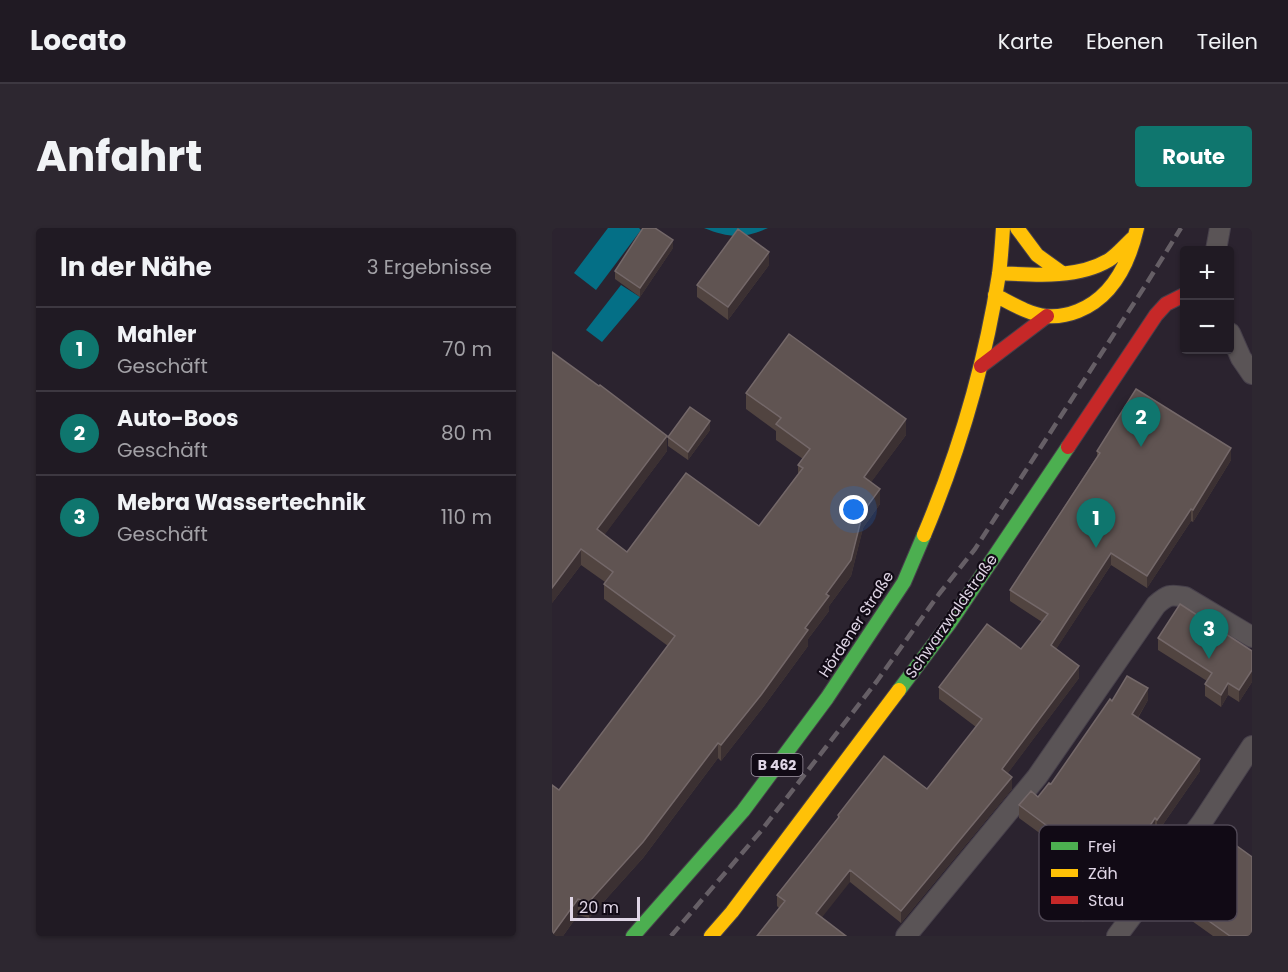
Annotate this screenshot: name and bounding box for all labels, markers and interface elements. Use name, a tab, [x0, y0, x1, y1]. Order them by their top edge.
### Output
text: Locato	[30, 21, 126, 60]
text: Karte	[998, 27, 1053, 56]
text: Ebenen	[1086, 27, 1164, 56]
text: Teilen	[1197, 27, 1258, 56]
button: Route	[1135, 126, 1252, 187]
text: Anfahrt	[36, 127, 202, 186]
map controls	[1180, 246, 1234, 354]
button: +	[1180, 246, 1234, 300]
text: In der Nähe	[60, 249, 212, 285]
text: 3 Ergebnisse	[367, 253, 492, 281]
button: −	[1180, 300, 1234, 354]
text: Mahler	[117, 319, 196, 350]
text: 1	[76, 335, 83, 363]
text: 70 m	[443, 335, 492, 363]
text: Geschäft	[117, 352, 208, 380]
pin: 2	[1122, 398, 1160, 447]
text: Auto-Boos	[117, 403, 239, 434]
text: 2	[74, 419, 85, 447]
text: 80 m	[441, 419, 492, 447]
text: Geschäft	[117, 436, 208, 464]
text: Mebra Wassertechnik	[117, 487, 366, 518]
your location	[839, 495, 868, 524]
pin: 1	[1076, 498, 1116, 548]
text: 3	[73, 503, 86, 531]
text: 110 m	[441, 503, 492, 531]
text: Geschäft	[117, 520, 208, 548]
street label: Schwarzwaldstraße	[900, 550, 1002, 682]
street label: Hördener Straße	[814, 567, 898, 681]
pin: 3	[1190, 610, 1228, 659]
road number: B 462	[752, 754, 802, 776]
legend	[1039, 825, 1237, 921]
text: Frei	[1088, 835, 1116, 858]
text: Zäh	[1088, 862, 1118, 885]
text: Stau	[1088, 889, 1124, 912]
scale bar	[570, 894, 640, 922]
text: 20 m	[579, 896, 619, 919]

